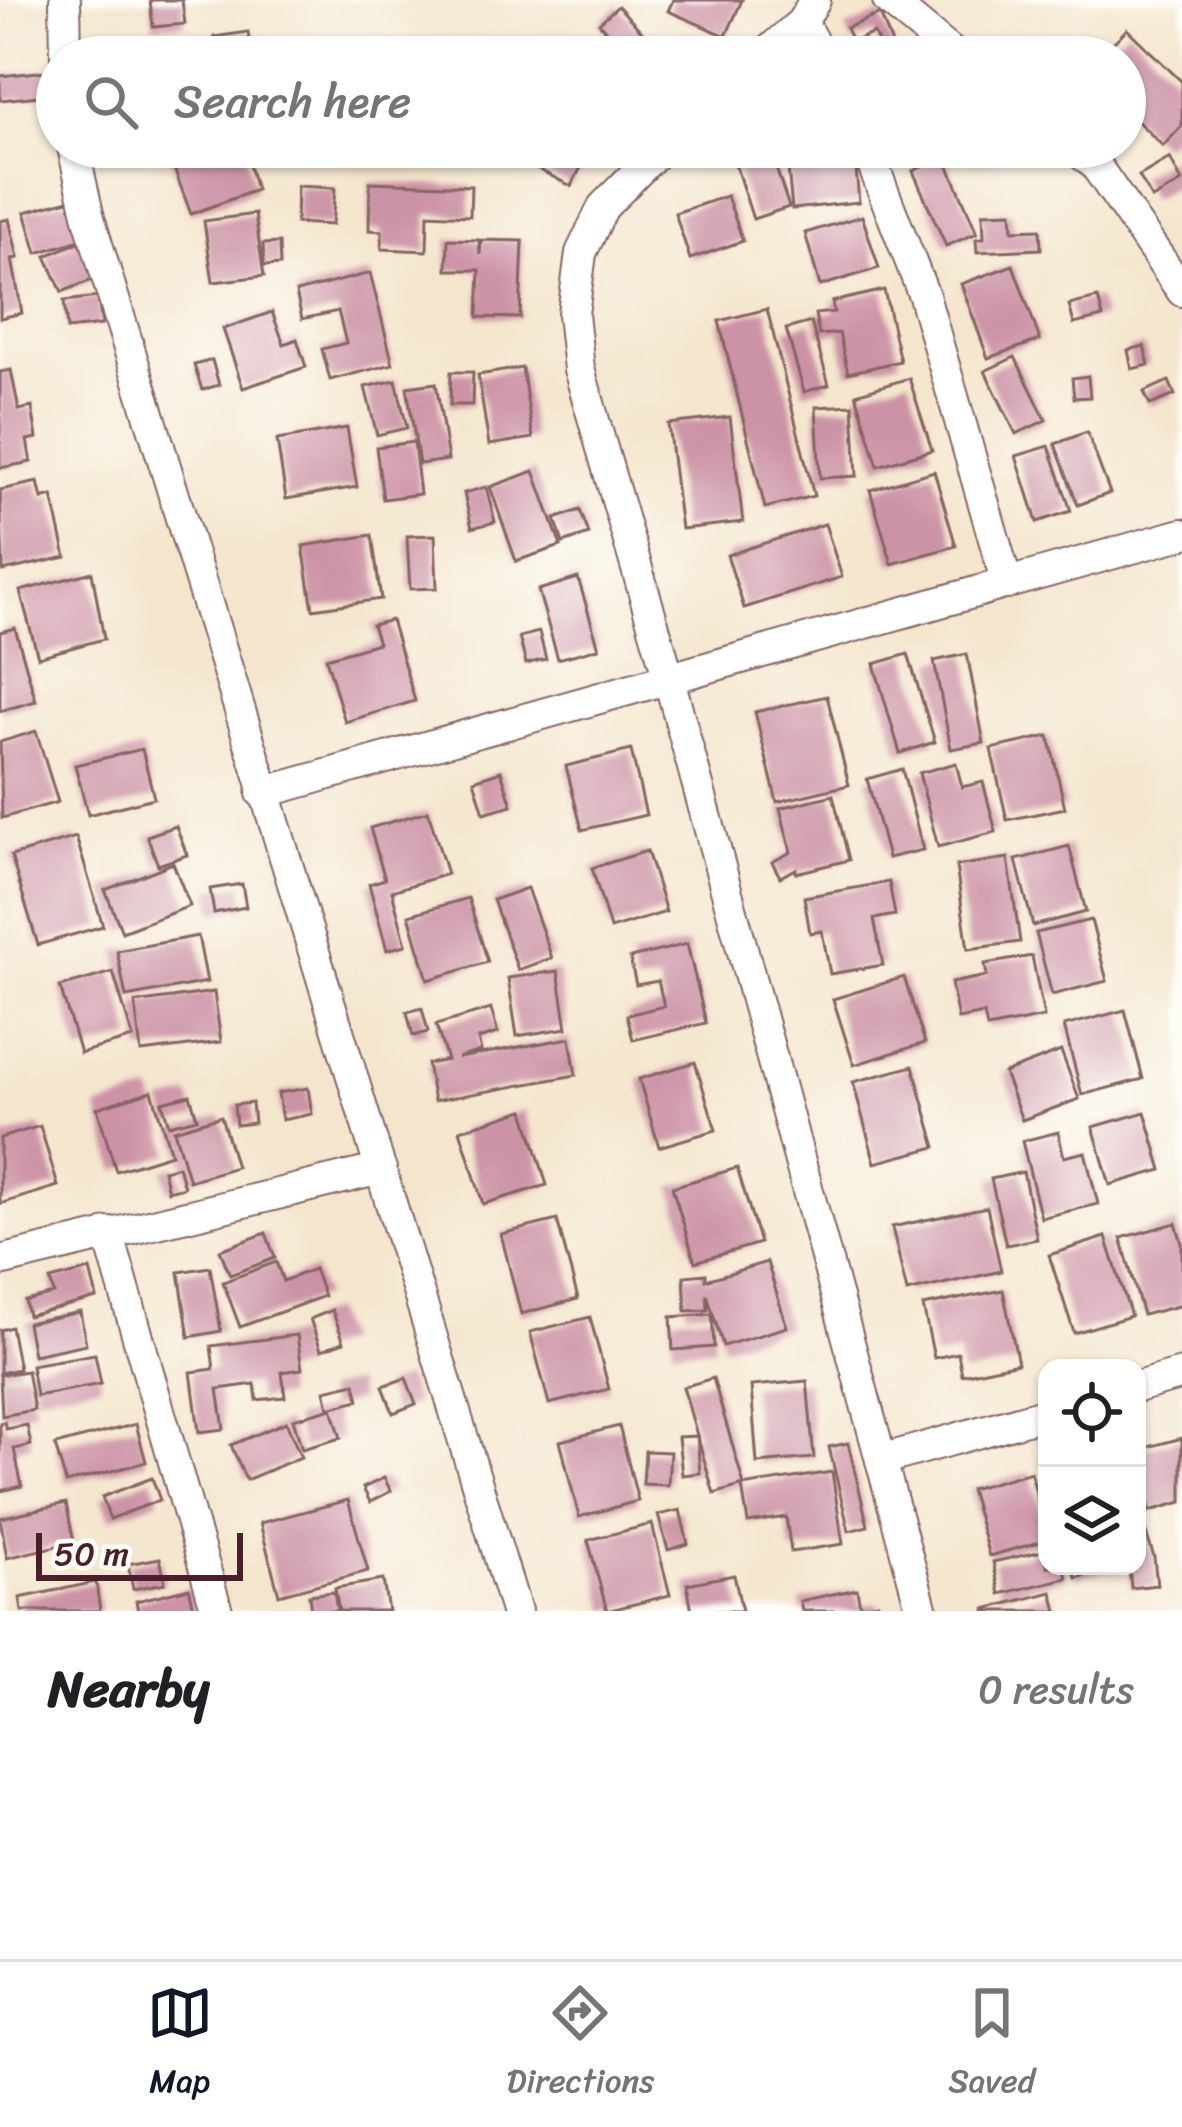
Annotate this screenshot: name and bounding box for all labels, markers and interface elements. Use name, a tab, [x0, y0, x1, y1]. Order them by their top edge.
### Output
search box	[36, 36, 1146, 168]
text: Search here	[174, 62, 411, 142]
icon: search	[78, 69, 144, 135]
map controls	[1038, 1359, 1146, 1575]
button: locate	[1038, 1359, 1146, 1467]
button: layers	[1038, 1467, 1146, 1575]
text: 50 m	[54, 1525, 129, 1583]
scale bar	[36, 1527, 243, 1580]
text: Nearby	[48, 1644, 209, 1734]
text: 0 results	[978, 1655, 1134, 1724]
tab: Map	[147, 1980, 213, 2110]
tab: Directions	[507, 1980, 654, 2110]
tab: Saved	[948, 1980, 1035, 2110]

